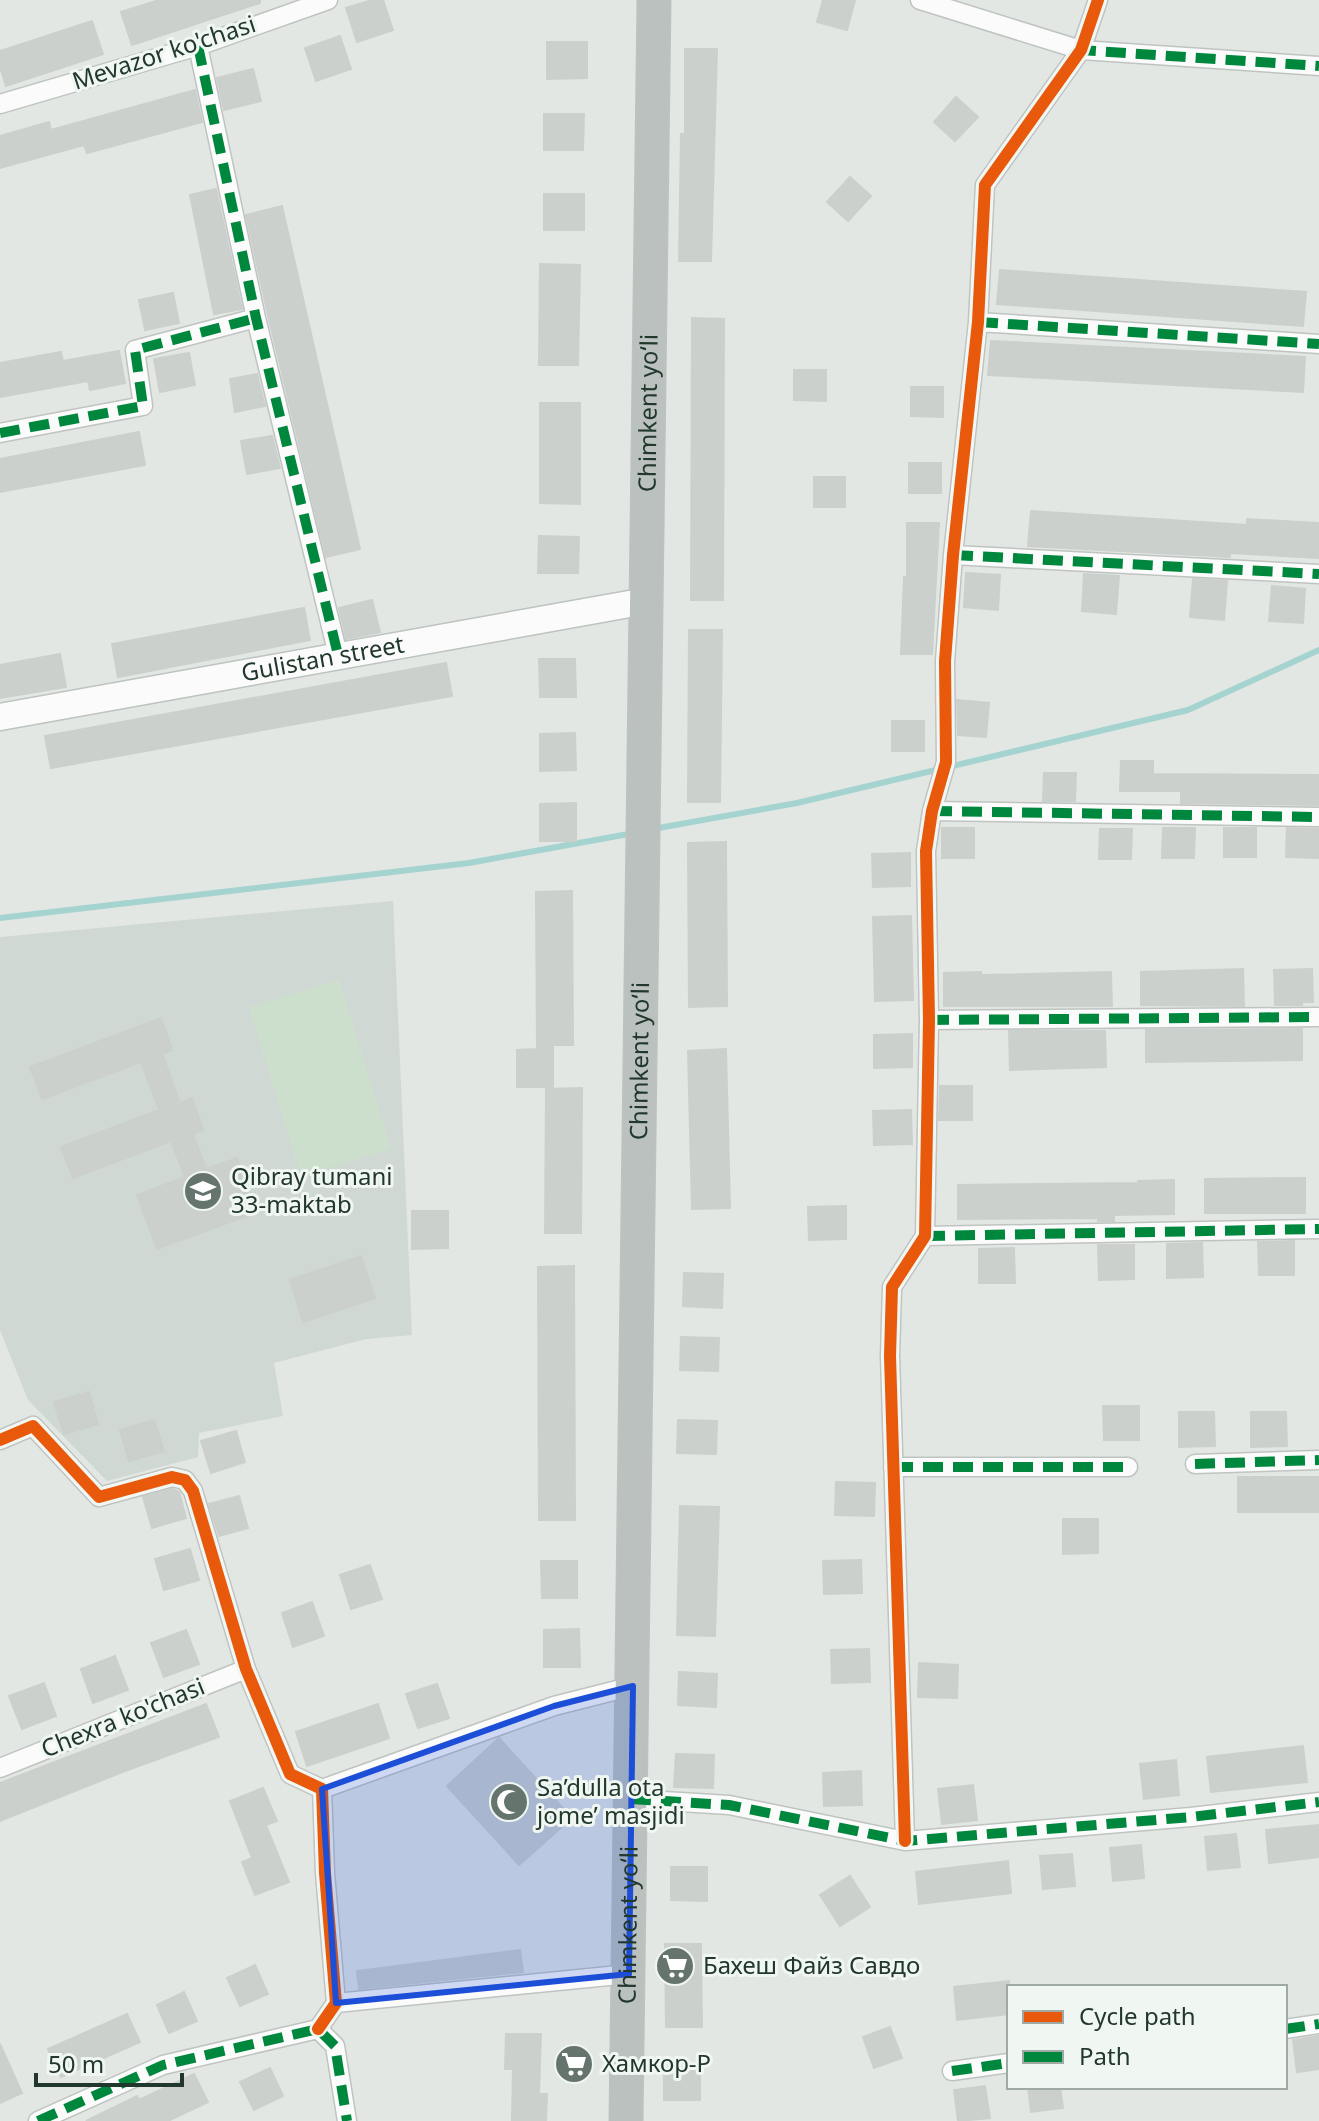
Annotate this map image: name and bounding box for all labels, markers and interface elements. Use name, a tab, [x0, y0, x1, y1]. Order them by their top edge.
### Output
street label: Mevazor ko'chasi	[68, 6, 259, 97]
street label: Chimkent yo‘li	[630, 334, 665, 492]
street label: Gulistan street	[239, 627, 407, 688]
street label: Chimkent yo‘li	[621, 982, 656, 1140]
place label: Qibray tumani 33-maktab	[231, 1159, 393, 1220]
school or university icon: Qibray tumani 33-maktab	[182, 1170, 224, 1212]
street label: Chexra ko'chasi	[36, 1669, 209, 1764]
place label: Sa’dulla ota jome’ masjidi	[535, 1770, 685, 1831]
mosque icon: Sa’dulla ota jome’ masjidi	[488, 1781, 530, 1823]
street label: Chimkent yo‘li	[610, 1846, 645, 2004]
supermarket icon: Бахеш Файз Савдо	[654, 1945, 696, 1987]
place label: Бахеш Файз Савдо	[703, 1948, 920, 1981]
legend	[1007, 1985, 1287, 2089]
text: Cycle path	[1079, 1999, 1196, 2032]
scale bar	[36, 2037, 182, 2087]
text: Path	[1079, 2039, 1130, 2072]
supermarket icon: Хамкор-Р	[553, 2043, 595, 2085]
place label: Хамкор-Р	[602, 2046, 711, 2079]
text: 50 m	[48, 2047, 104, 2080]

